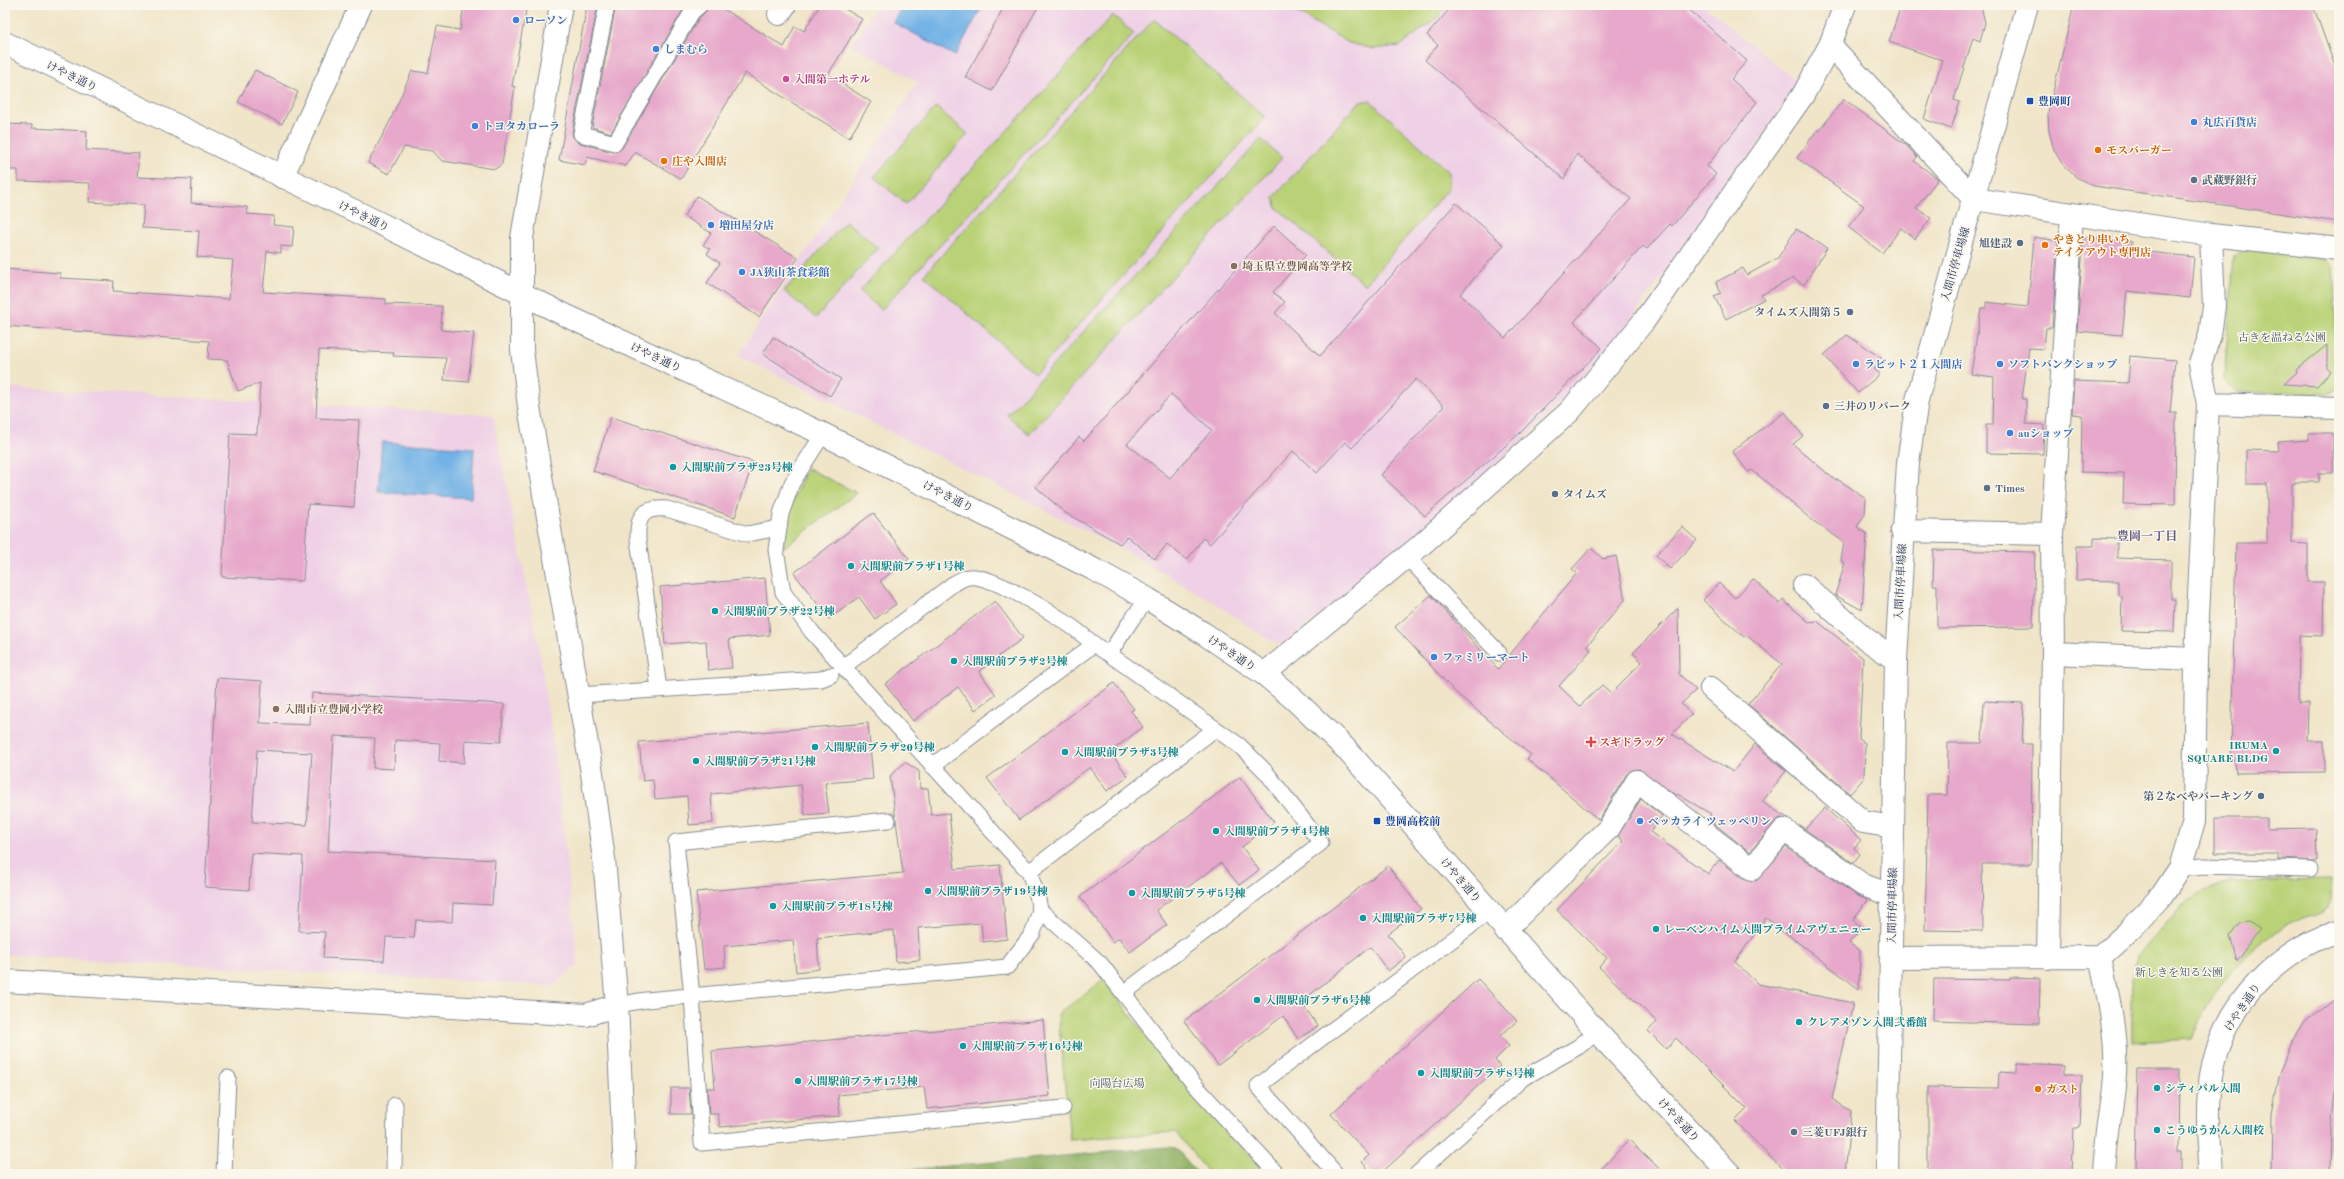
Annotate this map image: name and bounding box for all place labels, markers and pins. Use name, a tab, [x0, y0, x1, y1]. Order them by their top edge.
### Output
marker: ローソン	[511, 15, 521, 25]
place label: ローソン	[524, 15, 568, 27]
marker: しまむら	[651, 44, 661, 54]
place label: しまむら	[664, 44, 708, 56]
place label: 入間第一ホテル	[794, 73, 870, 86]
marker: 入間第一ホテル	[781, 74, 791, 84]
place label: 豊岡町	[2038, 95, 2071, 108]
marker: 豊岡町	[2025, 96, 2035, 106]
place label: 丸広百貨店	[2202, 116, 2257, 129]
marker: 丸広百貨店	[2189, 117, 2199, 127]
marker: トヨタカローラ	[470, 121, 480, 131]
place label: トヨタカローラ	[483, 121, 560, 133]
place label: モスバーガー	[2106, 144, 2172, 157]
marker: モスバーガー	[2093, 145, 2103, 155]
place label: 庄や入間店	[672, 155, 727, 168]
marker: 庄や入間店	[659, 156, 669, 166]
place label: 武蔵野銀行	[2202, 174, 2257, 187]
marker: 武蔵野銀行	[2189, 175, 2199, 185]
place label: 増田屋分店	[719, 219, 774, 232]
marker: 増田屋分店	[706, 220, 716, 230]
place label: やきとり串いち テイクアウト専門店	[2053, 233, 2151, 259]
place label: 旭建設	[1979, 237, 2012, 250]
marker: 旭建設	[2015, 238, 2025, 248]
marker: やきとり串いち テイクアウト専門店	[2040, 240, 2050, 250]
place label: 埼玉県立豊岡高等学校	[1242, 260, 1352, 273]
marker: 埼玉県立豊岡高等学校	[1229, 261, 1239, 271]
place label: JA狭山茶食彩館	[750, 266, 830, 279]
marker: JA狭山茶食彩館	[737, 267, 747, 277]
place label: タイムズ入間第５	[1754, 306, 1842, 319]
marker: タイムズ入間第５	[1845, 307, 1855, 317]
place label: ラビット２１入間店	[1864, 358, 1963, 371]
marker: ラビット２１入間店	[1851, 359, 1861, 369]
marker: ソフトバンクショップ	[1995, 359, 2005, 369]
place label: ソフトバンクショップ	[2008, 359, 2117, 371]
place label: 三井のリパーク	[1834, 400, 1911, 413]
marker: 三井のリパーク	[1821, 401, 1831, 411]
marker: auショップ	[2005, 428, 2015, 438]
place label: auショップ	[2018, 428, 2073, 440]
place label: 入間駅前プラザ23号棟	[681, 461, 793, 474]
marker: 入間駅前プラザ23号棟	[668, 462, 678, 472]
marker: Times	[1982, 483, 1992, 493]
place label: Times	[1995, 484, 2025, 495]
place label: タイムズ	[1563, 488, 1607, 501]
marker: タイムズ	[1550, 489, 1560, 499]
place label: 入間駅前プラザ1号棟	[859, 560, 964, 573]
marker: 入間駅前プラザ1号棟	[846, 561, 856, 571]
place label: 入間駅前プラザ22号棟	[723, 605, 835, 618]
marker: 入間駅前プラザ22号棟	[710, 606, 720, 616]
marker: ファミリーマート	[1429, 652, 1439, 662]
place label: ファミリーマート	[1442, 652, 1530, 664]
place label: 入間駅前プラザ2号棟	[962, 655, 1067, 668]
marker: 入間駅前プラザ2号棟	[949, 656, 959, 666]
place label: 入間市立豊岡小学校	[284, 703, 383, 716]
marker: 入間市立豊岡小学校	[271, 704, 281, 714]
place label: スギドラッグ	[1599, 736, 1665, 749]
marker: スギドラッグ	[1586, 737, 1596, 747]
place label: 入間駅前プラザ20号棟	[823, 741, 935, 754]
place label: IRUMA SQUARE BLDG	[2187, 741, 2269, 765]
marker: 入間駅前プラザ20号棟	[810, 742, 820, 752]
place label: 入間駅前プラザ3号棟	[1073, 746, 1178, 759]
marker: IRUMA SQUARE BLDG	[2271, 746, 2281, 756]
marker: 入間駅前プラザ3号棟	[1060, 747, 1070, 757]
place label: 入間駅前プラザ21号棟	[704, 755, 816, 768]
marker: 入間駅前プラザ21号棟	[691, 756, 701, 766]
place label: 第２なべやパーキング	[2143, 790, 2253, 803]
marker: 第２なべやパーキング	[2256, 791, 2266, 801]
place label: 豊岡高校前	[1385, 815, 1441, 828]
marker: 豊岡高校前	[1372, 816, 1382, 826]
marker: ベッカライ ツェッペリン	[1635, 816, 1645, 826]
place label: ベッカライ ツェッペリン	[1648, 816, 1771, 828]
place label: 入間駅前プラザ4号棟	[1224, 825, 1329, 838]
marker: 入間駅前プラザ4号棟	[1211, 826, 1221, 836]
place label: 入間駅前プラザ19号棟	[936, 885, 1048, 898]
marker: 入間駅前プラザ19号棟	[923, 886, 933, 896]
place label: 入間駅前プラザ5号棟	[1140, 887, 1245, 900]
marker: 入間駅前プラザ5号棟	[1127, 888, 1137, 898]
place label: 入間駅前プラザ18号棟	[781, 900, 893, 913]
marker: 入間駅前プラザ18号棟	[768, 901, 778, 911]
place label: 入間駅前プラザ7号棟	[1371, 912, 1476, 925]
marker: 入間駅前プラザ7号棟	[1358, 913, 1368, 923]
place label: レーベンハイム入間プライムアヴェニュー	[1664, 923, 1871, 936]
marker: レーベンハイム入間プライムアヴェニュー	[1651, 924, 1661, 934]
place label: 入間駅前プラザ6号棟	[1265, 994, 1370, 1007]
marker: 入間駅前プラザ6号棟	[1252, 995, 1262, 1005]
place label: クレアメゾン入間弐番館	[1807, 1016, 1927, 1029]
marker: クレアメゾン入間弐番館	[1794, 1017, 1804, 1027]
place label: 入間駅前プラザ16号棟	[971, 1040, 1083, 1053]
marker: 入間駅前プラザ16号棟	[958, 1041, 968, 1051]
place label: 入間駅前プラザ8号棟	[1429, 1067, 1534, 1080]
marker: 入間駅前プラザ8号棟	[1416, 1068, 1426, 1078]
place label: 入間駅前プラザ17号棟	[806, 1075, 918, 1088]
marker: 入間駅前プラザ17号棟	[793, 1076, 803, 1086]
place label: シティパル入間	[2165, 1082, 2241, 1095]
place label: ガスト	[2046, 1083, 2079, 1096]
marker: シティパル入間	[2152, 1083, 2162, 1093]
marker: ガスト	[2033, 1084, 2043, 1094]
place label: こうゆうかん入間校	[2165, 1124, 2264, 1137]
marker: こうゆうかん入間校	[2152, 1125, 2162, 1135]
place label: 三菱UFJ銀行	[1802, 1126, 1867, 1139]
marker: 三菱UFJ銀行	[1789, 1127, 1799, 1137]

